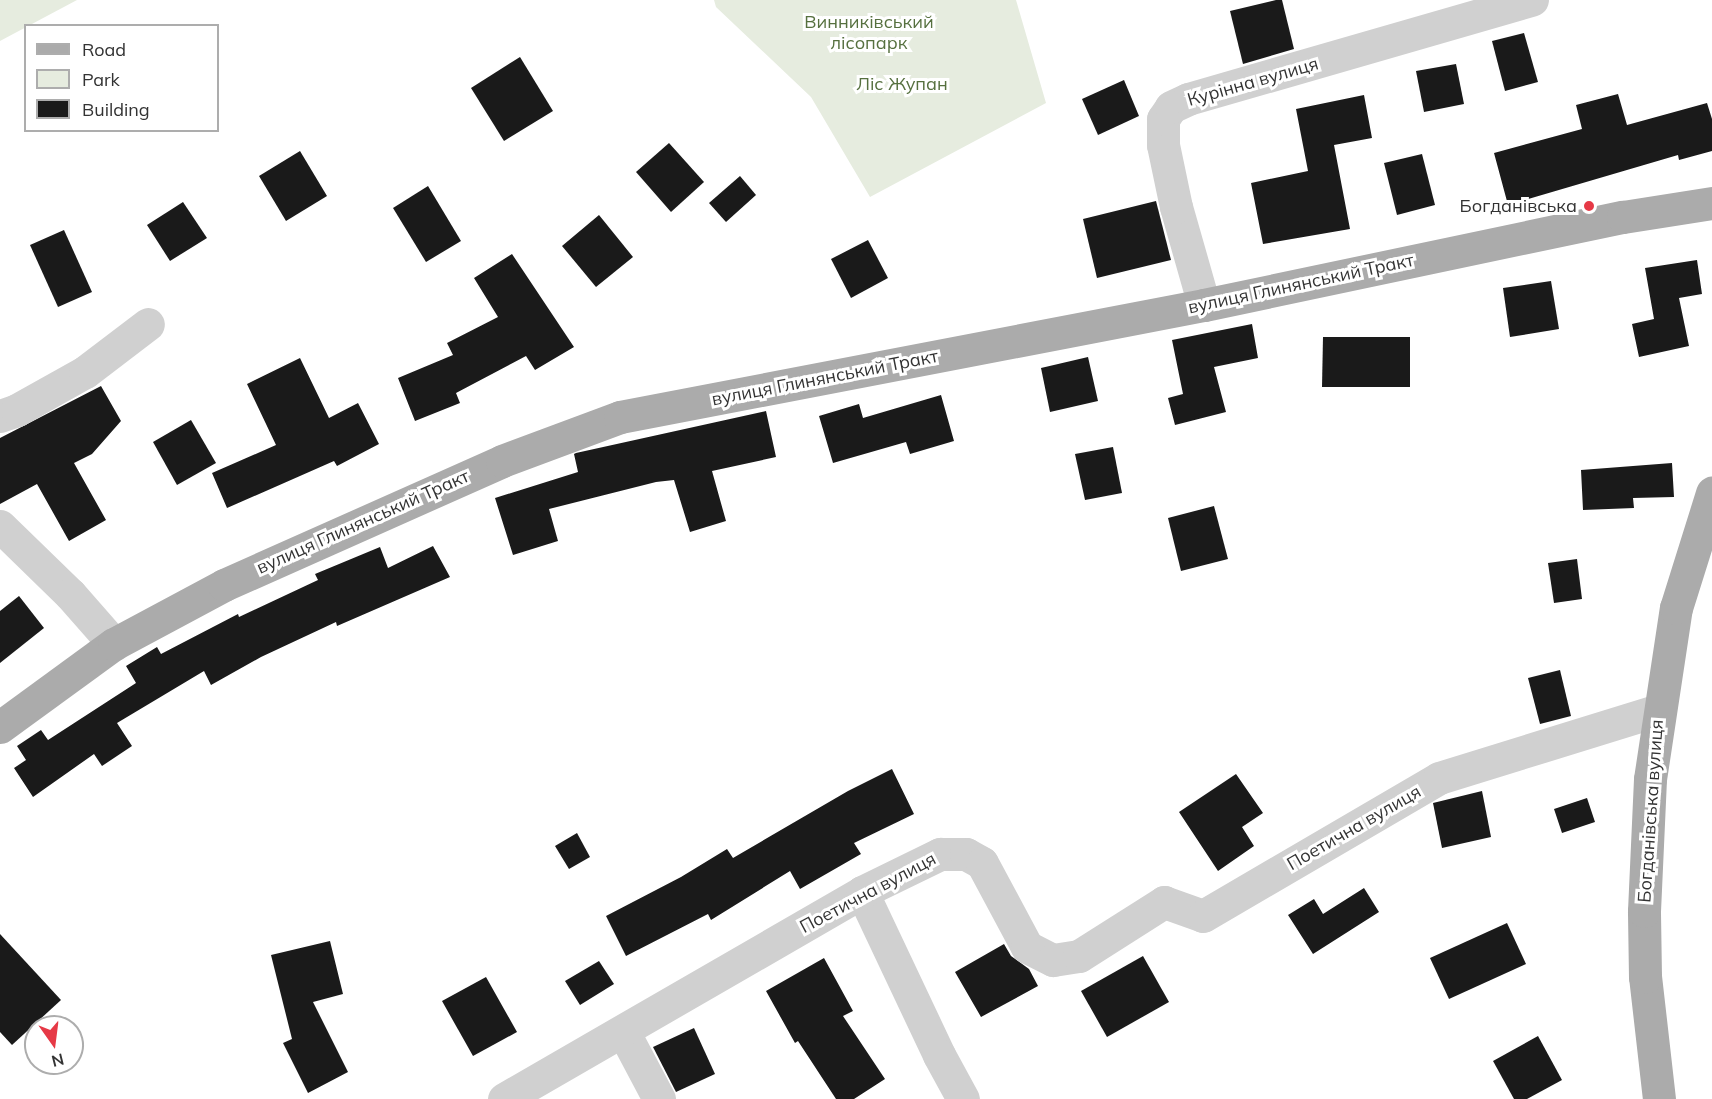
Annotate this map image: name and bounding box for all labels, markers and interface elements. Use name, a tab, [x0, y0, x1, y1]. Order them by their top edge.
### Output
park label: Винниківський лісопарк	[804, 12, 934, 54]
legend	[24, 24, 219, 132]
text: Road	[82, 38, 126, 61]
street label: Курінна вулиця	[1185, 53, 1321, 111]
text: Park	[82, 68, 120, 91]
park label: Ліс Жупан	[856, 73, 948, 95]
text: Building	[82, 98, 150, 121]
place label: Богданівська	[1460, 195, 1577, 217]
marker: Богданівська	[1582, 199, 1596, 213]
street label: вулиця Глинянський Тракт	[1186, 249, 1416, 319]
street label: вулиця Глинянський Тракт	[710, 345, 940, 411]
street label: вулиця Глинянський Тракт	[253, 465, 473, 579]
street label: Богданівська вулиця	[1634, 719, 1668, 903]
street label: Поетична вулиця	[1283, 781, 1425, 875]
street label: Поетична вулиця	[796, 848, 940, 938]
north arrow	[24, 1015, 84, 1075]
text: N	[50, 1049, 66, 1072]

